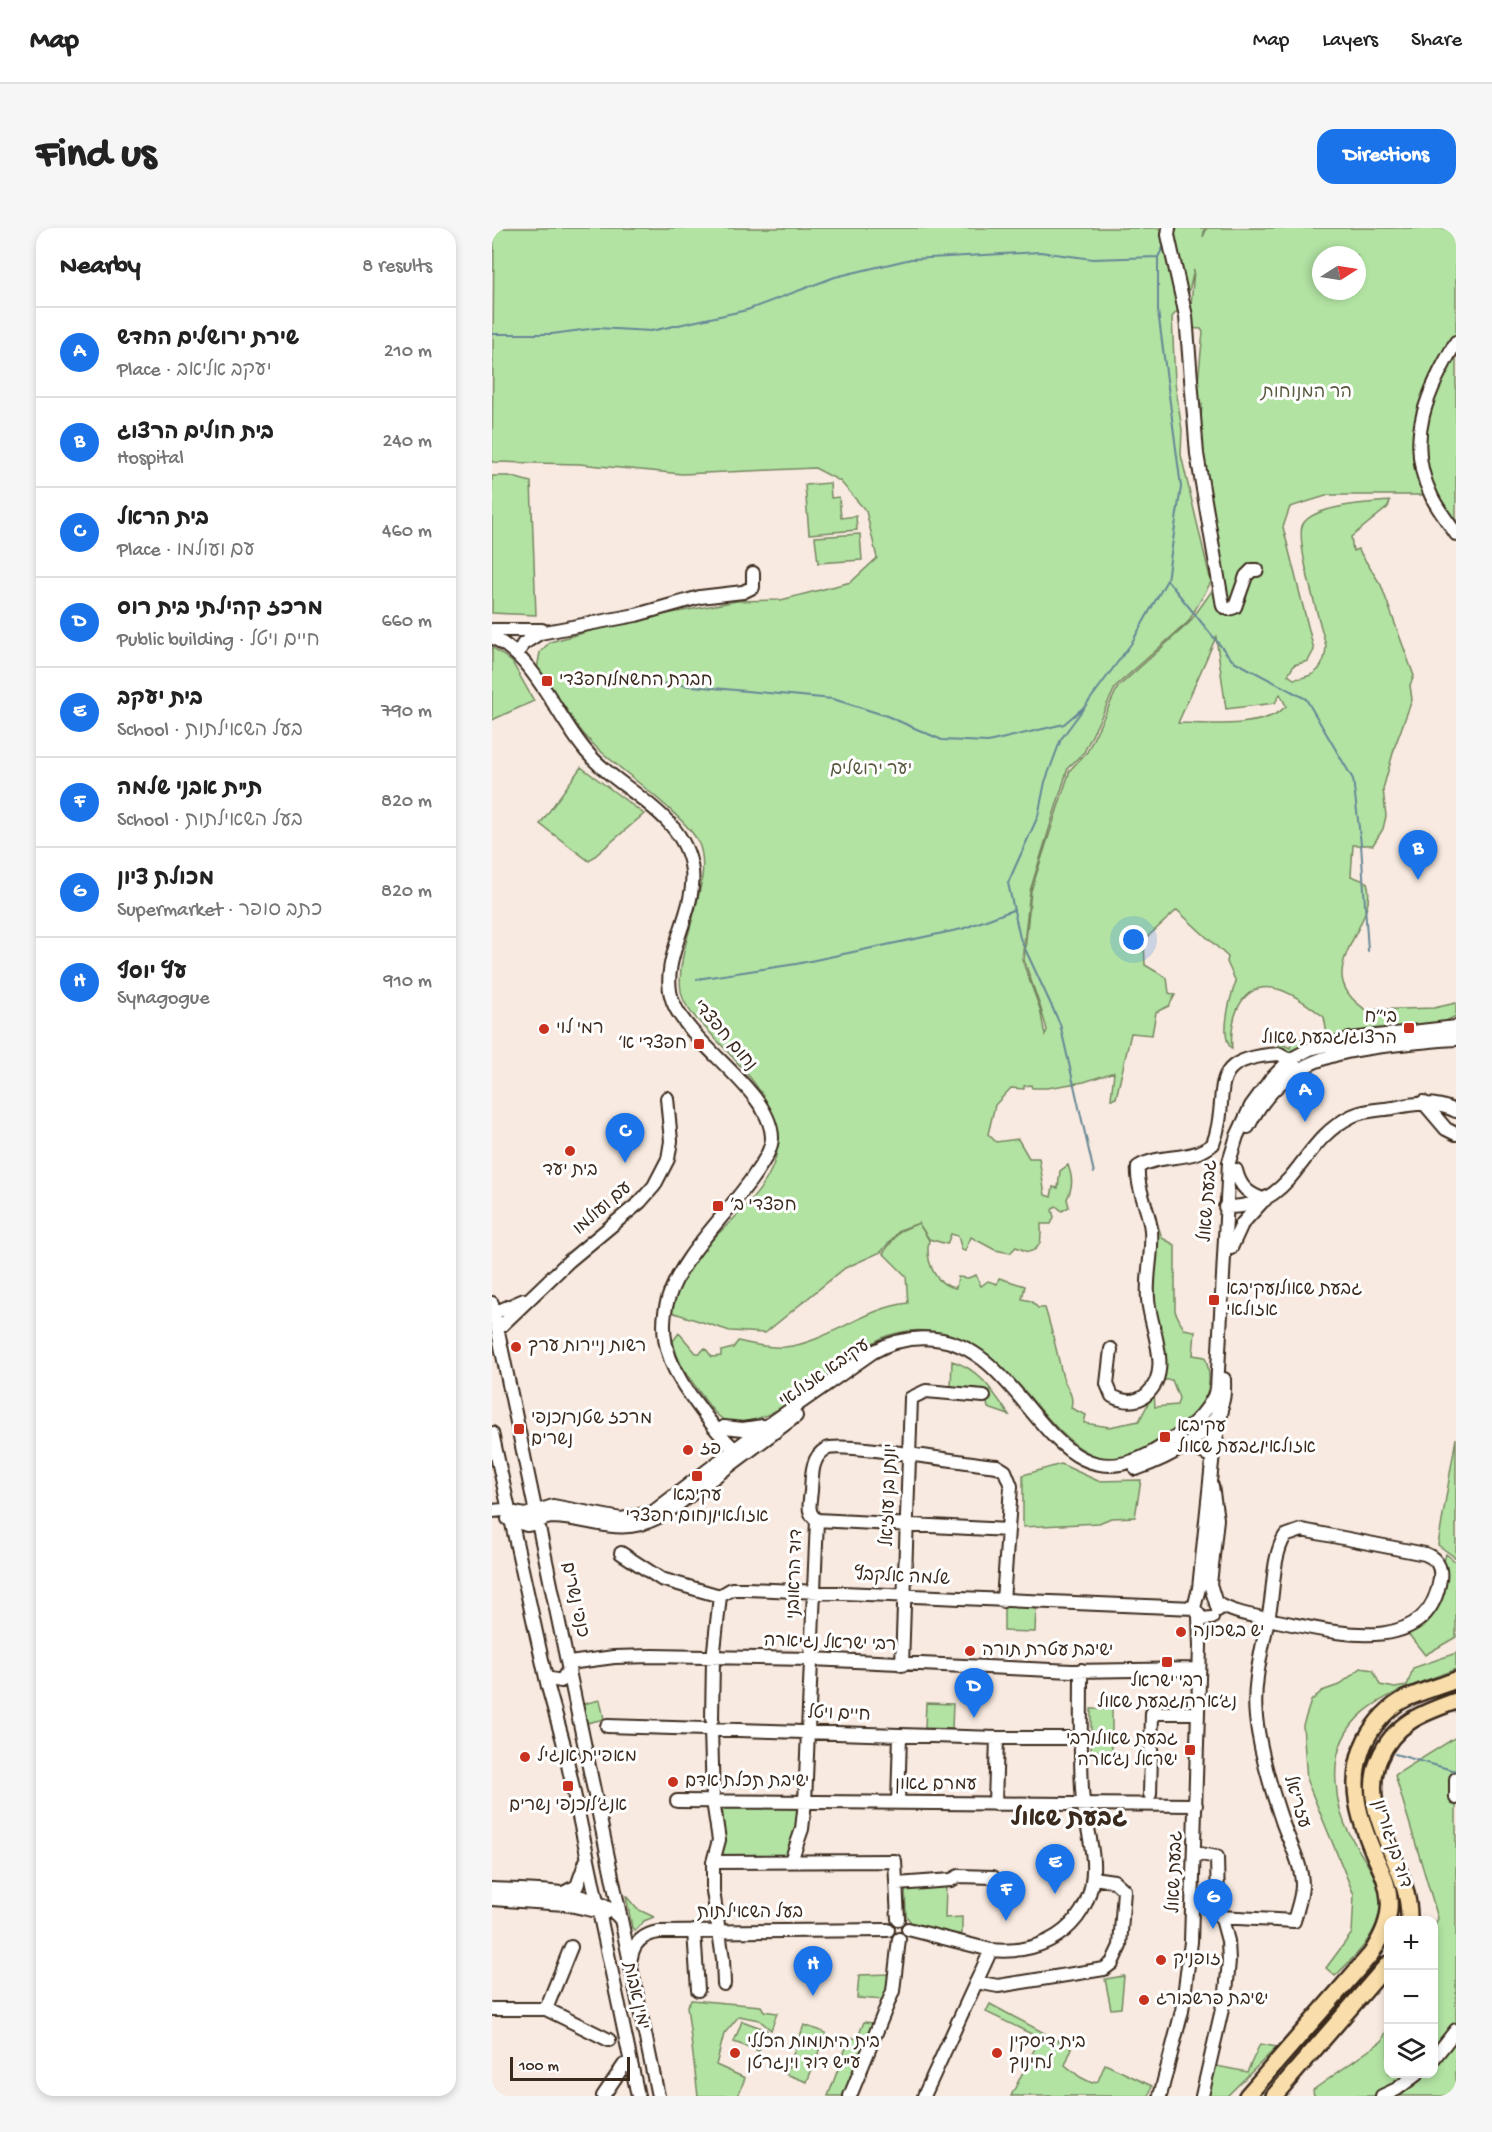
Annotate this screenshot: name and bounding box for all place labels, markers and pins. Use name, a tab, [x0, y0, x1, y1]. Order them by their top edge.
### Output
place label: חברת החשמל/חפצדי	[559, 670, 713, 692]
marker: חברת החשמל/חפצדי	[540, 674, 554, 688]
pin: B	[1398, 830, 1438, 880]
place label: בי״ח הרצוג/גבעת שאול	[1261, 1008, 1397, 1050]
place label: רמי לוי	[556, 1017, 604, 1040]
marker: בי״ח הרצוג/גבעת שאול	[1402, 1021, 1416, 1035]
marker: רמי לוי	[537, 1022, 551, 1036]
place label: חפצדי א׳	[618, 1034, 687, 1055]
marker: חפצדי א׳	[692, 1037, 706, 1051]
pin: A	[1286, 1072, 1324, 1122]
pin: C	[606, 1114, 644, 1163]
marker: בית יעד	[563, 1144, 577, 1158]
place label: בית יעד	[542, 1161, 598, 1182]
place label: חפצדי ב׳	[730, 1196, 797, 1217]
marker: חפצדי ב׳	[711, 1199, 725, 1213]
place label: גבעת שאול/עקיבא אזולאי	[1226, 1278, 1362, 1322]
marker: גבעת שאול/עקיבא אזולאי	[1207, 1293, 1221, 1307]
place label: רשות ניירות ערך	[528, 1337, 646, 1358]
marker: רשות ניירות ערך	[509, 1340, 523, 1354]
place label: מרכז שטנר/כנפי נשרים	[531, 1409, 652, 1451]
place label: עקיבא אזולאי/גבעת שאול	[1177, 1417, 1316, 1459]
marker: מרכז שטנר/כנפי נשרים	[512, 1422, 526, 1436]
marker: עקיבא אזולאי/גבעת שאול	[1158, 1430, 1172, 1444]
place label: פז	[700, 1440, 721, 1461]
marker: פז	[681, 1443, 695, 1457]
marker: עקיבא אזולאי/נחום חפצדי	[690, 1469, 704, 1483]
place label: עקיבא אזולאי/נחום חפצדי	[625, 1486, 769, 1528]
place label: יש בשכונה	[1193, 1622, 1264, 1643]
marker: יש בשכונה	[1174, 1625, 1188, 1639]
place label: ישיבת עטרת תורה	[982, 1641, 1113, 1662]
marker: ישיבת עטרת תורה	[963, 1644, 977, 1658]
marker: רבי ישראל נג׳ארה/גבעת שאול	[1160, 1655, 1174, 1669]
pin: D	[954, 1668, 994, 1718]
place label: רבי ישראל נג׳ארה/גבעת שאול	[1097, 1670, 1237, 1714]
place label: גבעת שאול/רבי ישראל נג׳ארה	[1066, 1728, 1178, 1772]
marker: גבעת שאול/רבי ישראל נג׳ארה	[1183, 1743, 1197, 1757]
place label: מאפיית אנג'ל	[537, 1745, 637, 1768]
marker: מאפיית אנג'ל	[518, 1750, 532, 1764]
place label: ישיבת תכלת אדם	[685, 1770, 809, 1793]
marker: ישיבת תכלת אדם	[666, 1775, 680, 1789]
marker: אנג׳ל/כנפי נשרים	[561, 1779, 575, 1793]
place label: אנג׳ל/כנפי נשרים	[509, 1795, 627, 1817]
pin: E	[1036, 1844, 1074, 1894]
pin: F	[986, 1872, 1026, 1921]
pin: G	[1194, 1880, 1232, 1929]
pin: H	[794, 1946, 832, 1996]
place label: זופניק	[1173, 1950, 1221, 1971]
marker: זופניק	[1154, 1953, 1168, 1967]
place label: ישיבת פרשבורג	[1156, 1990, 1269, 2011]
marker: ישיבת פרשבורג	[1137, 1993, 1151, 2007]
place label: בית היתומות הכללי ע"ש דוד וינגרטן	[747, 2031, 880, 2075]
place label: בית דיסקין לחינוך	[1009, 2033, 1086, 2075]
marker: בית היתומות הכללי ע"ש דוד וינגרטן	[728, 2046, 742, 2060]
marker: בית דיסקין לחינוך	[990, 2046, 1004, 2060]

